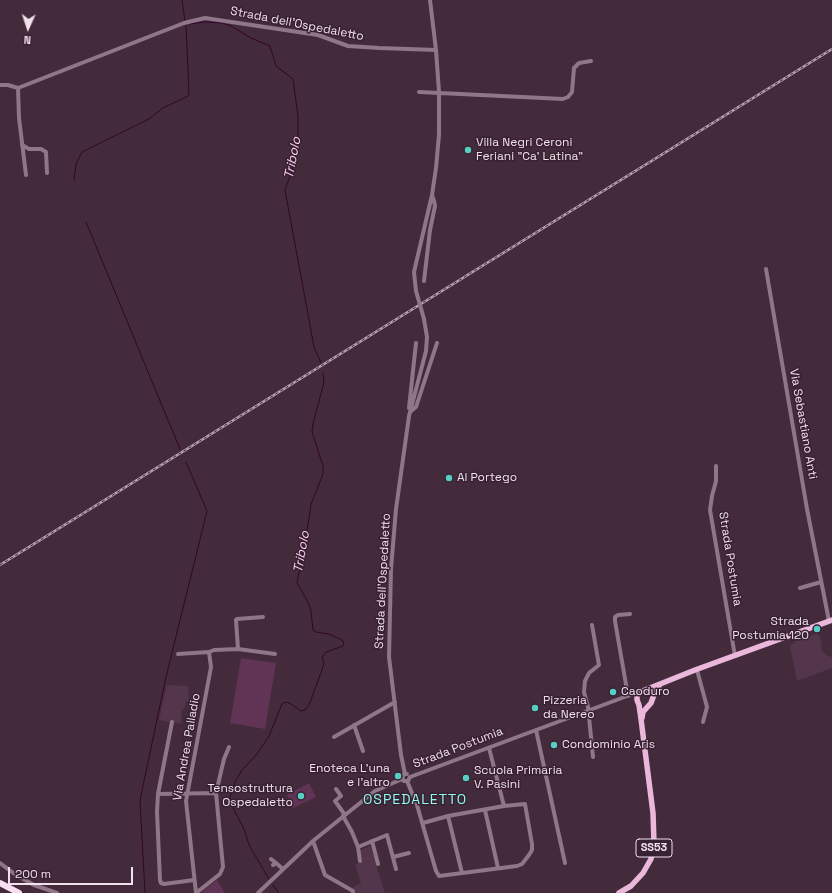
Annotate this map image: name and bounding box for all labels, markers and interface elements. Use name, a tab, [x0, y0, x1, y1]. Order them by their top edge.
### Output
street label: Strada dell'Ospedaletto	[229, 4, 365, 44]
north arrow	[8, 8, 48, 48]
text: N	[23, 33, 31, 47]
water label: Tribolo	[281, 136, 305, 180]
place label: Villa Negri Ceroni Feriani "Ca' Latina"	[476, 136, 583, 164]
marker: Villa Negri Ceroni Feriani "Ca' Latina"	[463, 145, 473, 155]
street label: Via Sebastiano Anti	[786, 368, 820, 480]
place label: Al Portego	[457, 471, 517, 485]
marker: Al Portego	[444, 473, 454, 483]
street label: Strada Postumia	[715, 511, 745, 607]
street label: Strada dell'Ospedaletto	[372, 513, 394, 649]
water label: Tribolo	[291, 530, 313, 574]
place label: Strada Postumia 120	[732, 615, 809, 643]
marker: Strada Postumia 120	[812, 624, 822, 634]
place label: Caoduro	[621, 685, 670, 699]
marker: Caoduro	[608, 687, 618, 697]
street label: Via Andrea Palladio	[170, 692, 204, 802]
place label: Pizzeria da Nereo	[543, 694, 595, 722]
marker: Pizzeria da Nereo	[530, 703, 540, 713]
street label: Strada Postumia	[411, 724, 505, 772]
place label: Condominio Aris	[562, 738, 655, 752]
marker: Condominio Aris	[549, 740, 559, 750]
place label: Enoteca L'una e l'altro	[309, 762, 390, 790]
place label: Scuola Primaria V. Pasini	[474, 764, 562, 792]
marker: Enoteca L'una e l'altro	[393, 771, 403, 781]
marker: Scuola Primaria V. Pasini	[461, 773, 471, 783]
place label: Tensostruttura Ospedaletto	[207, 782, 293, 810]
marker: Tensostruttura Ospedaletto	[296, 791, 306, 801]
district label: OSPEDALETTO	[363, 792, 467, 808]
road number: SS53	[636, 839, 672, 857]
scale bar	[10, 859, 135, 885]
text: 200 m	[15, 866, 51, 882]

